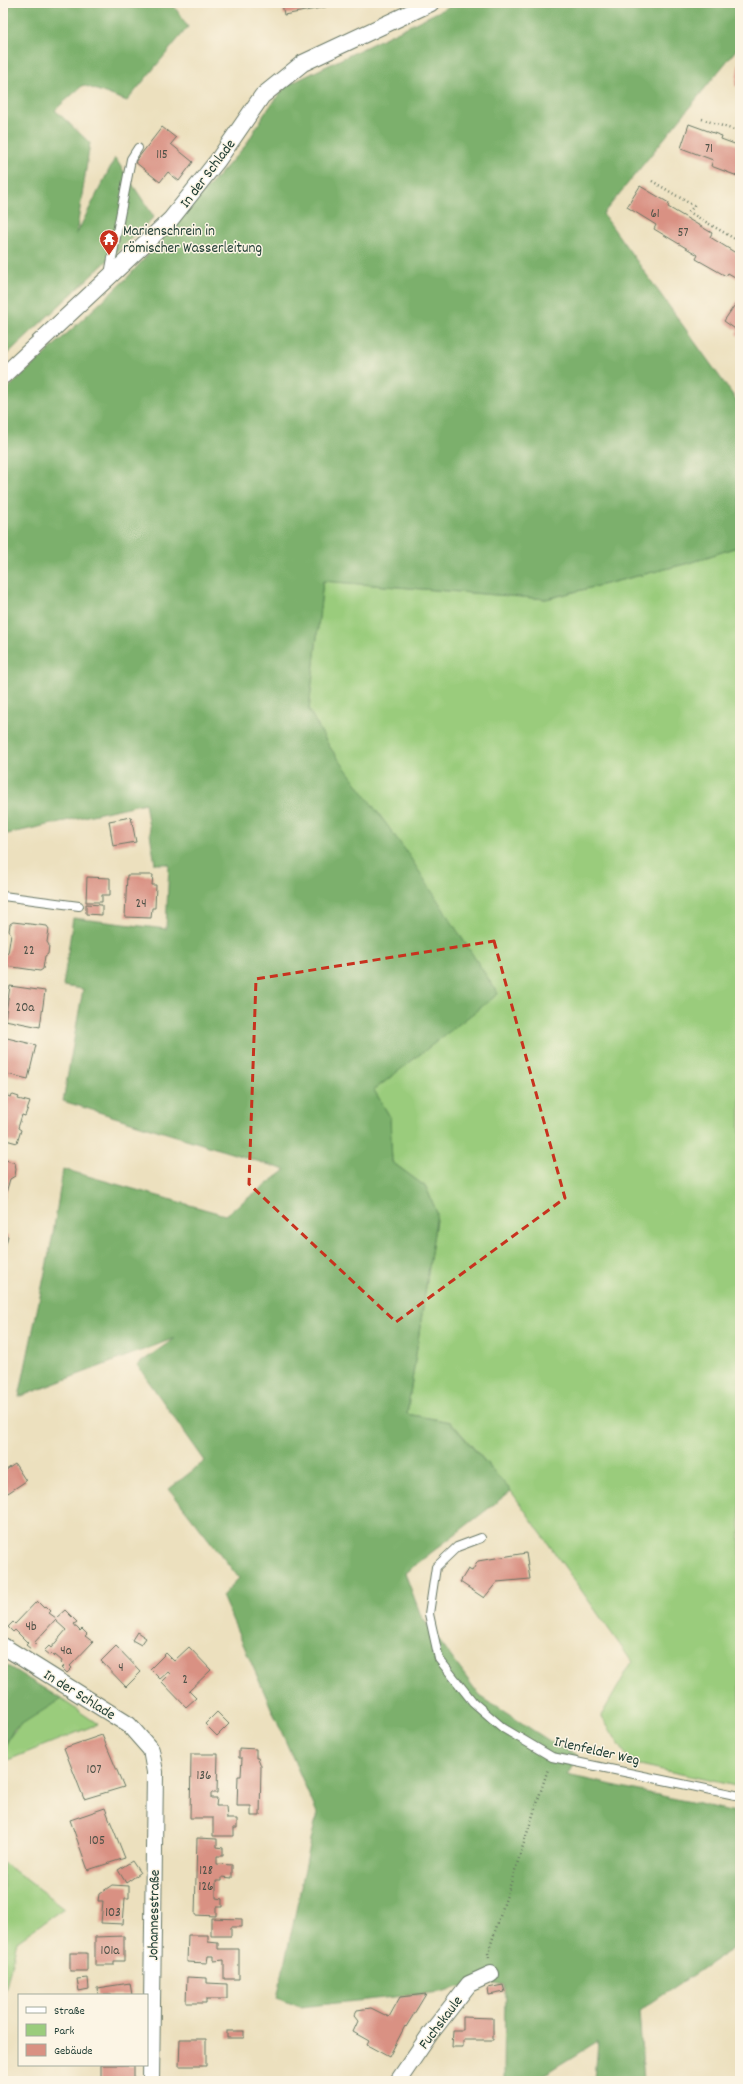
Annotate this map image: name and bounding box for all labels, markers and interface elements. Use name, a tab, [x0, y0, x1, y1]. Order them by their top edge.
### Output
street label: In der Schlade	[175, 135, 242, 213]
house number: 71	[705, 140, 713, 159]
house number: 115	[156, 146, 168, 165]
house number: 61	[650, 205, 660, 224]
place label: Marienschrein in römischer Wasserleitung	[123, 221, 262, 260]
house number: 57	[678, 224, 689, 243]
temple icon: Marienschrein in römischer Wasserleitung	[98, 228, 120, 256]
house number: 24	[135, 895, 147, 914]
house number: 22	[23, 942, 35, 961]
house number: 20a	[16, 999, 35, 1018]
house number: 4b	[25, 1618, 37, 1637]
house number: 4a	[60, 1642, 73, 1661]
house number: 4	[118, 1659, 124, 1678]
street label: In der Schlade	[39, 1665, 120, 1727]
house number: 2	[182, 1671, 188, 1690]
street label: Irlenfelder Weg	[552, 1731, 642, 1772]
house number: 107	[87, 1761, 101, 1780]
house number: 136	[197, 1767, 212, 1786]
house number: 105	[89, 1832, 105, 1851]
house number: 128	[199, 1862, 213, 1881]
street label: Johannesstraße	[143, 1869, 167, 1961]
house number: 126	[199, 1878, 213, 1897]
house number: 103	[105, 1904, 121, 1923]
house number: 101a	[101, 1942, 120, 1961]
street label: Fuchskaule	[414, 1991, 469, 2055]
legend	[18, 1994, 148, 2066]
text: Straße	[54, 2003, 85, 2020]
text: Park	[54, 2023, 75, 2040]
text: Gebäude	[54, 2043, 93, 2060]

